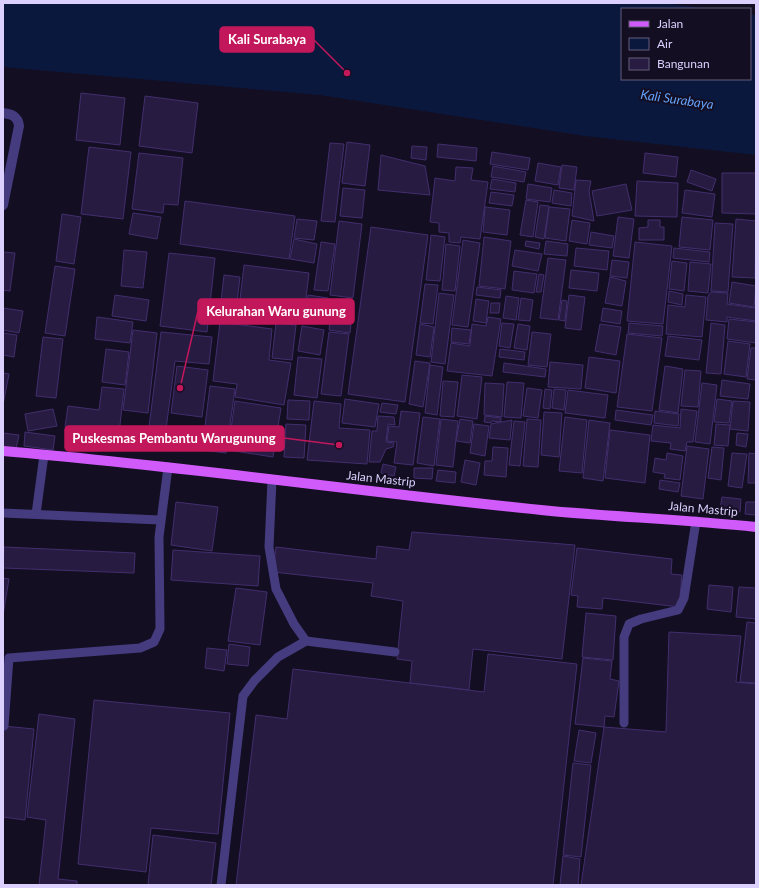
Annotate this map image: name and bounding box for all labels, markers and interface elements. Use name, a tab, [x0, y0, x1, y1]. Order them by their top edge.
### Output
legend	[621, 8, 751, 80]
text: Jalan	[657, 16, 683, 31]
callout: Kali Surabaya	[220, 27, 314, 52]
text: Kali Surabaya	[228, 31, 306, 47]
text: Air	[657, 36, 673, 51]
text: Bangunan	[657, 56, 710, 71]
water label: Kali Surabaya	[639, 86, 715, 112]
callout: Kelurahan Waru gunung	[198, 299, 354, 324]
text: Kelurahan Waru gunung	[206, 303, 346, 319]
callout: Puskesmas Pembantu Warugunung	[65, 426, 284, 451]
text: Puskesmas Pembantu Warugunung	[72, 430, 276, 446]
street label: Jalan Mastrip	[346, 467, 417, 490]
street label: Jalan Mastrip	[668, 498, 739, 519]

